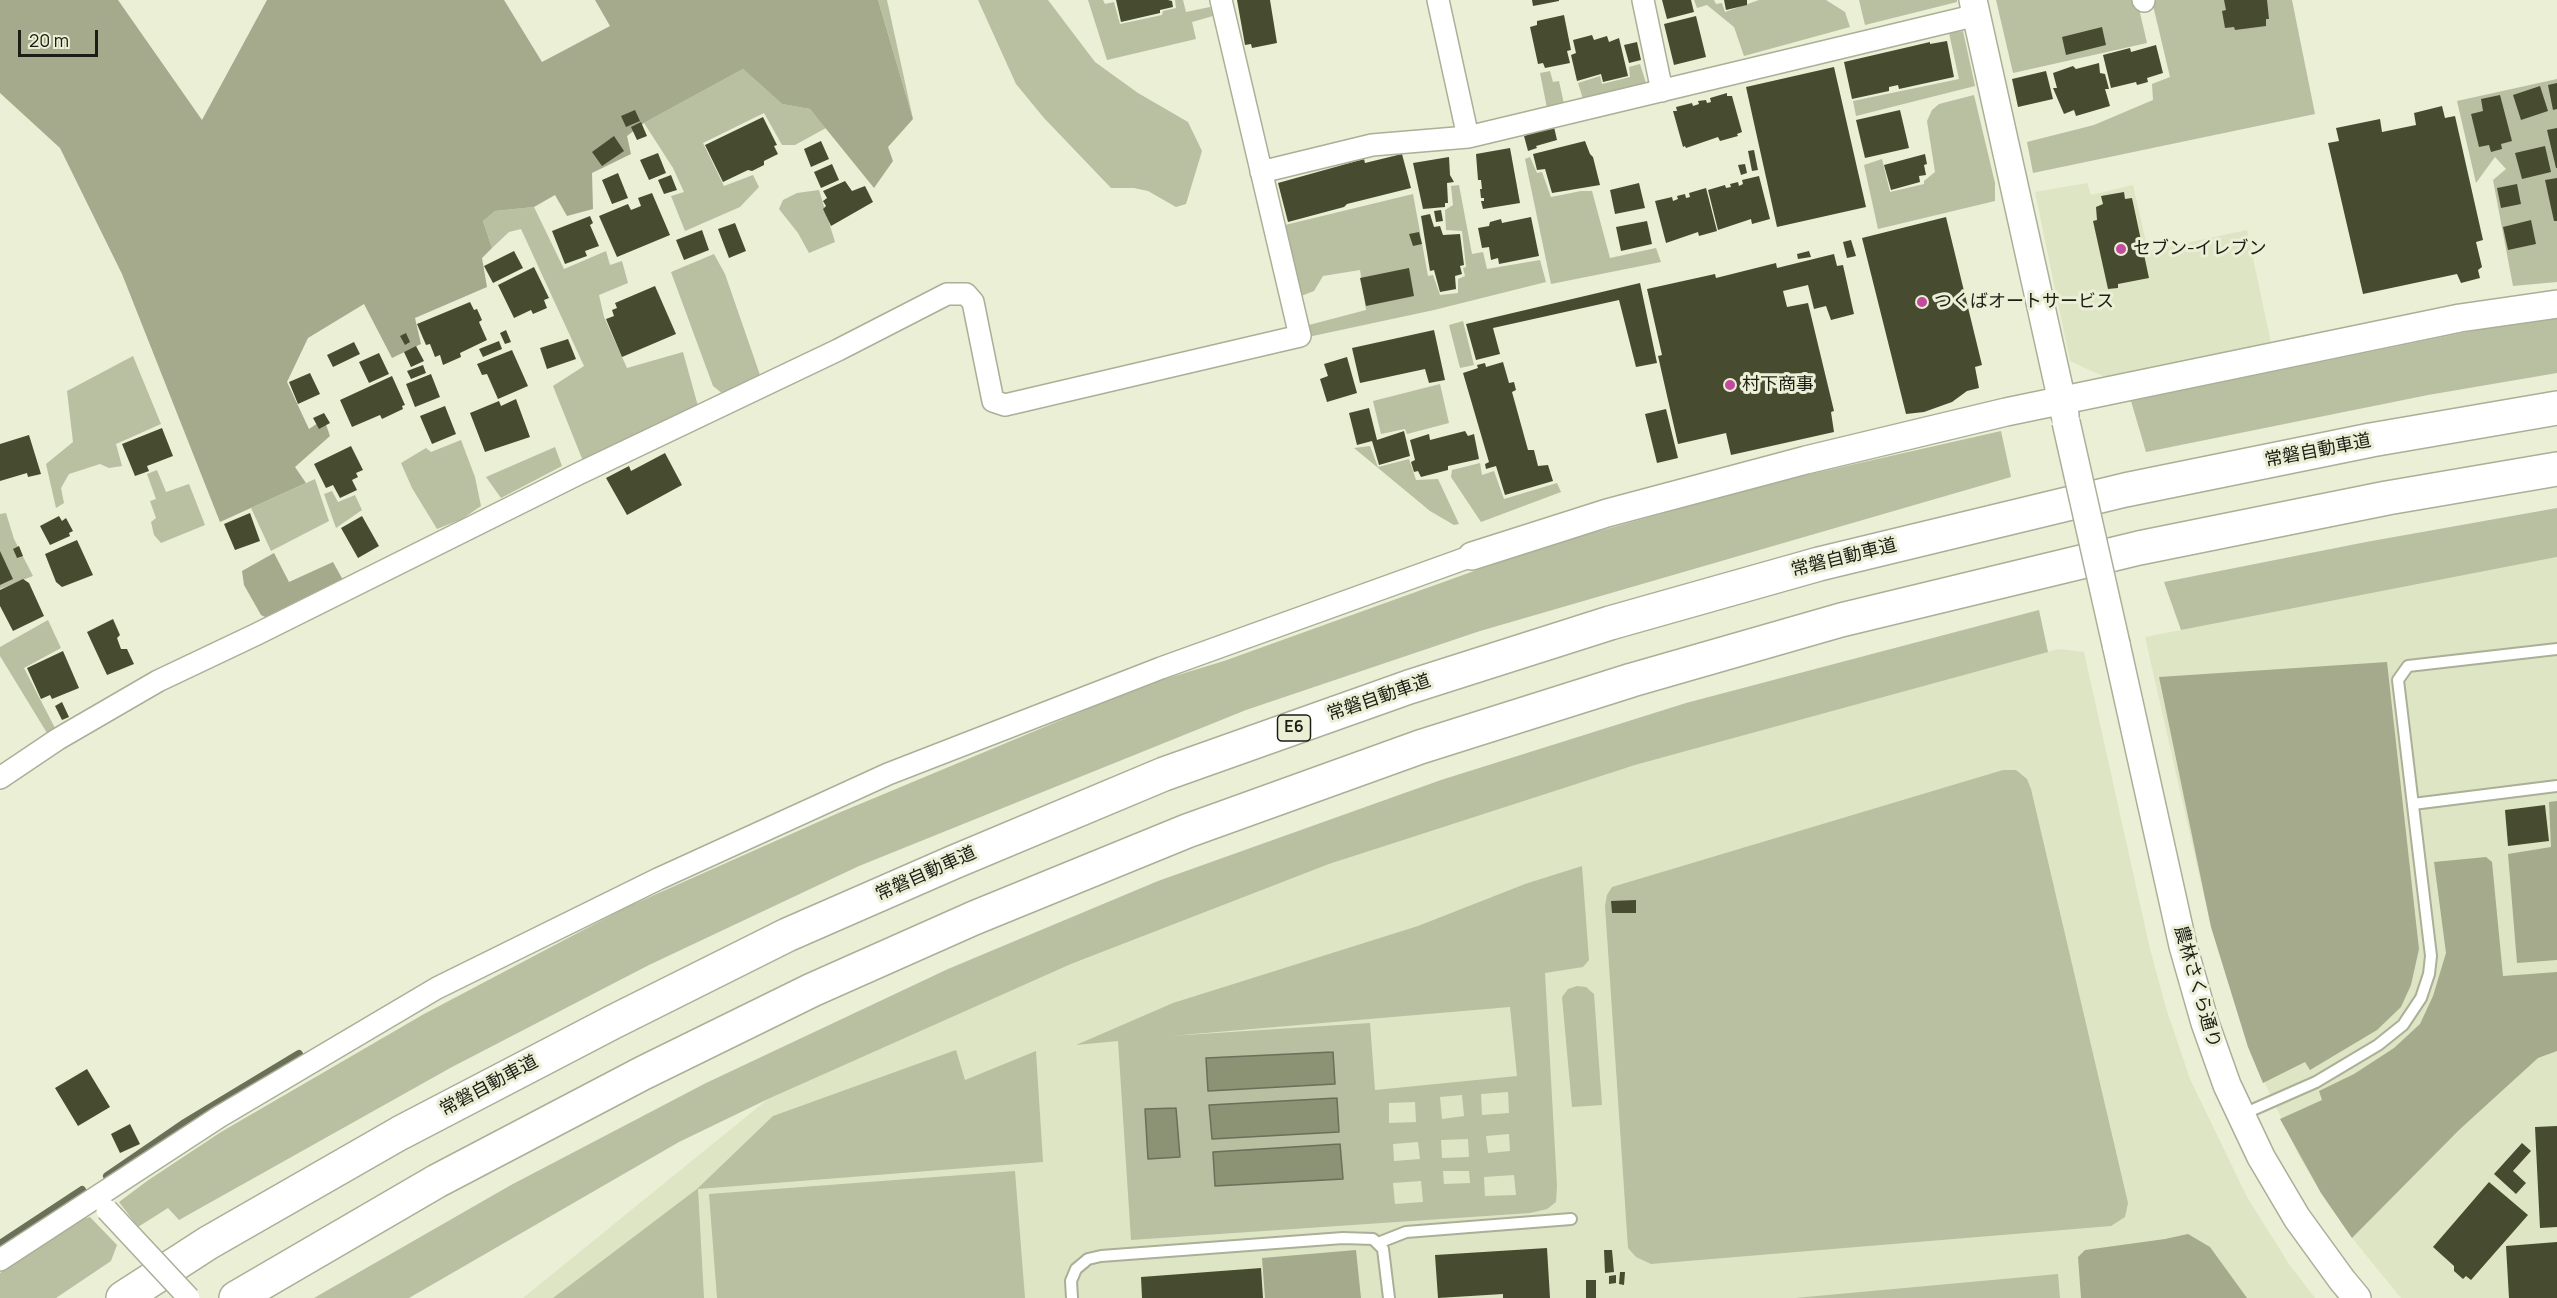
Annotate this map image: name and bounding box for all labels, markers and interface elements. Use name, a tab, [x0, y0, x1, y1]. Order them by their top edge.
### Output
scale bar	[21, 18, 100, 56]
text: 20 m	[29, 28, 69, 52]
place label: セブン-イレブン	[2133, 238, 2267, 260]
marker: セブン-イレブン	[2114, 242, 2128, 256]
place label: つくばオートサービス	[1934, 291, 2114, 313]
marker: つくばオートサービス	[1915, 295, 1929, 309]
place label: 村下商事	[1742, 374, 1814, 396]
marker: 村下商事	[1723, 378, 1737, 392]
street label: 常磐自動車道	[2263, 430, 2373, 472]
street label: 常磐自動車道	[1789, 534, 1899, 582]
street label: 常磐自動車道	[1324, 670, 1434, 726]
road number: E6	[1278, 715, 1310, 741]
street label: 常磐自動車道	[872, 842, 980, 906]
street label: 農林さくら通り	[2169, 923, 2225, 1051]
street label: 常磐自動車道	[436, 1051, 542, 1121]

